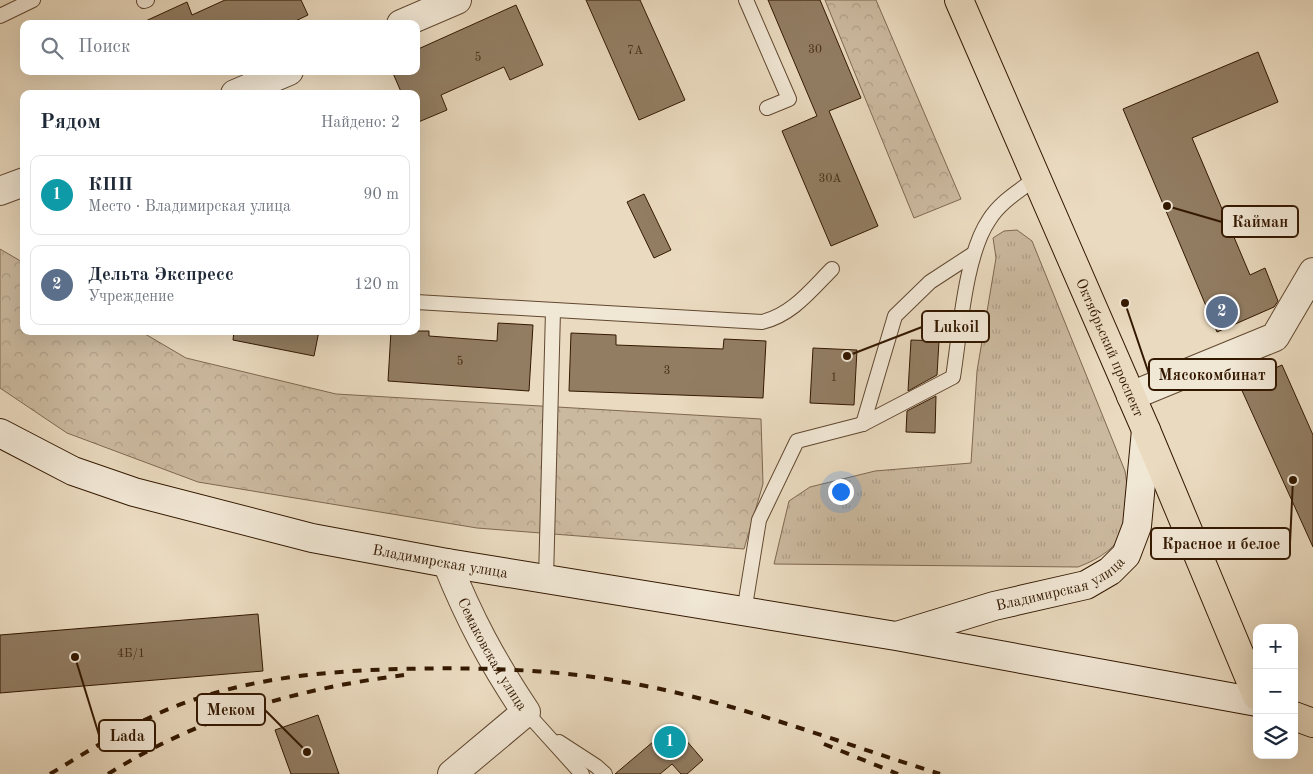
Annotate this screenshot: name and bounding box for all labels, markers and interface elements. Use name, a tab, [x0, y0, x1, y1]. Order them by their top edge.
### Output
search box	[20, 20, 420, 75]
icon: search	[38, 34, 66, 62]
text: Поиск	[78, 38, 130, 57]
house number: 30	[808, 44, 822, 56]
house number: 7А	[627, 45, 643, 57]
house number: 5	[475, 51, 482, 64]
text: Рядом	[40, 112, 101, 133]
text: Найдено: 2	[321, 115, 400, 131]
house number: 30А	[818, 173, 842, 185]
text: КПП	[88, 176, 133, 195]
text: 1	[52, 187, 62, 203]
text: 90 m	[363, 187, 399, 203]
text: Место · Владимирская улица	[88, 199, 291, 215]
callout: Кайман	[1222, 206, 1298, 237]
text: Кайман	[1232, 215, 1288, 231]
text: Дельта Экспресс	[88, 266, 234, 285]
text: 2	[52, 277, 62, 293]
text: 120 m	[354, 277, 399, 293]
street label: Октябрьский проспект	[1072, 277, 1145, 420]
text: Учреждение	[88, 289, 174, 305]
pin: 2	[1206, 293, 1238, 331]
callout: Lukoil	[922, 311, 989, 342]
text: Lukoil	[933, 320, 979, 336]
house number: 5	[457, 355, 464, 368]
callout: Мясокомбинат	[1149, 359, 1276, 390]
house number: 3	[664, 365, 670, 377]
text: Мясокомбинат	[1158, 368, 1266, 384]
house number: 1	[831, 372, 837, 384]
your location	[828, 479, 854, 505]
callout: Красное и белое	[1151, 528, 1290, 559]
text: Красное и белое	[1162, 537, 1280, 553]
street label: Владимирская улица	[371, 543, 509, 582]
street label: Владимирская улица	[995, 554, 1129, 614]
street label: Семаковская улица	[454, 596, 529, 714]
map controls	[1253, 624, 1298, 759]
button: +	[1253, 624, 1298, 669]
house number: 4Б/1	[117, 648, 145, 660]
button: −	[1253, 669, 1298, 714]
callout: Меком	[197, 694, 265, 725]
text: Меком	[207, 703, 255, 719]
button: layers	[1253, 714, 1298, 759]
callout: Lada	[99, 720, 155, 751]
pin: 1	[654, 723, 686, 761]
text: Lada	[109, 729, 145, 745]

